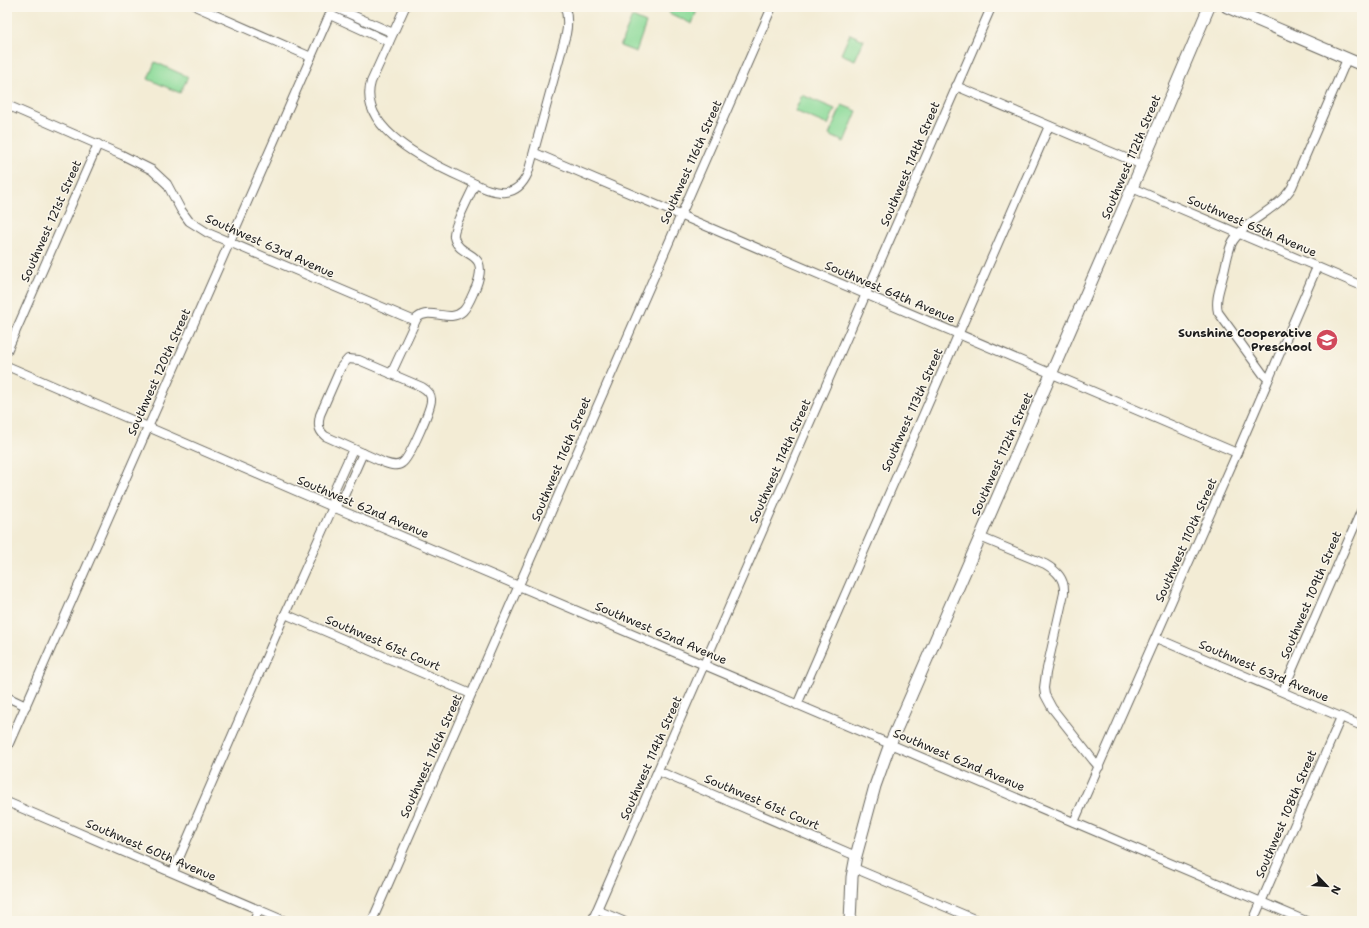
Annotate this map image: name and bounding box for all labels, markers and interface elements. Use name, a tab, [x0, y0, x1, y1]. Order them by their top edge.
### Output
street label: Southwest 112th Street	[1097, 92, 1165, 222]
street label: Southwest 116th Street	[656, 97, 726, 227]
street label: Southwest 114th Street	[876, 99, 944, 229]
street label: Southwest 121st Street	[17, 157, 85, 285]
street label: Southwest 65th Avenue	[1185, 191, 1319, 261]
street label: Southwest 63rd Avenue	[203, 210, 337, 282]
street label: Southwest 64th Avenue	[822, 257, 958, 327]
street label: Southwest 120th Street	[124, 306, 194, 438]
place label: Sunshine Cooperative Preschool	[1178, 325, 1312, 355]
school or university icon: Sunshine Cooperative Preschool	[1314, 327, 1340, 353]
street label: Southwest 113th Street	[877, 346, 947, 474]
street label: Southwest 112th Street	[967, 390, 1037, 518]
street label: Southwest 116th Street	[527, 394, 595, 524]
street label: Southwest 114th Street	[745, 396, 815, 526]
street label: Southwest 62nd Avenue	[295, 472, 432, 542]
street label: Southwest 110th Street	[1151, 475, 1221, 605]
street label: Southwest 109th Street	[1277, 528, 1345, 662]
street label: Southwest 62nd Avenue	[593, 598, 730, 668]
street label: Southwest 61st Court	[323, 611, 443, 675]
street label: Southwest 63rd Avenue	[1197, 636, 1332, 706]
street label: Southwest 116th Street	[396, 691, 466, 821]
street label: Southwest 114th Street	[616, 693, 686, 823]
street label: Southwest 62nd Avenue	[891, 725, 1028, 795]
street label: Southwest 108th Street	[1252, 747, 1320, 881]
street label: Southwest 61st Court	[702, 770, 822, 834]
street label: Southwest 60th Avenue	[83, 815, 219, 885]
north arrow	[1307, 866, 1347, 906]
text: N	[1327, 883, 1344, 897]

